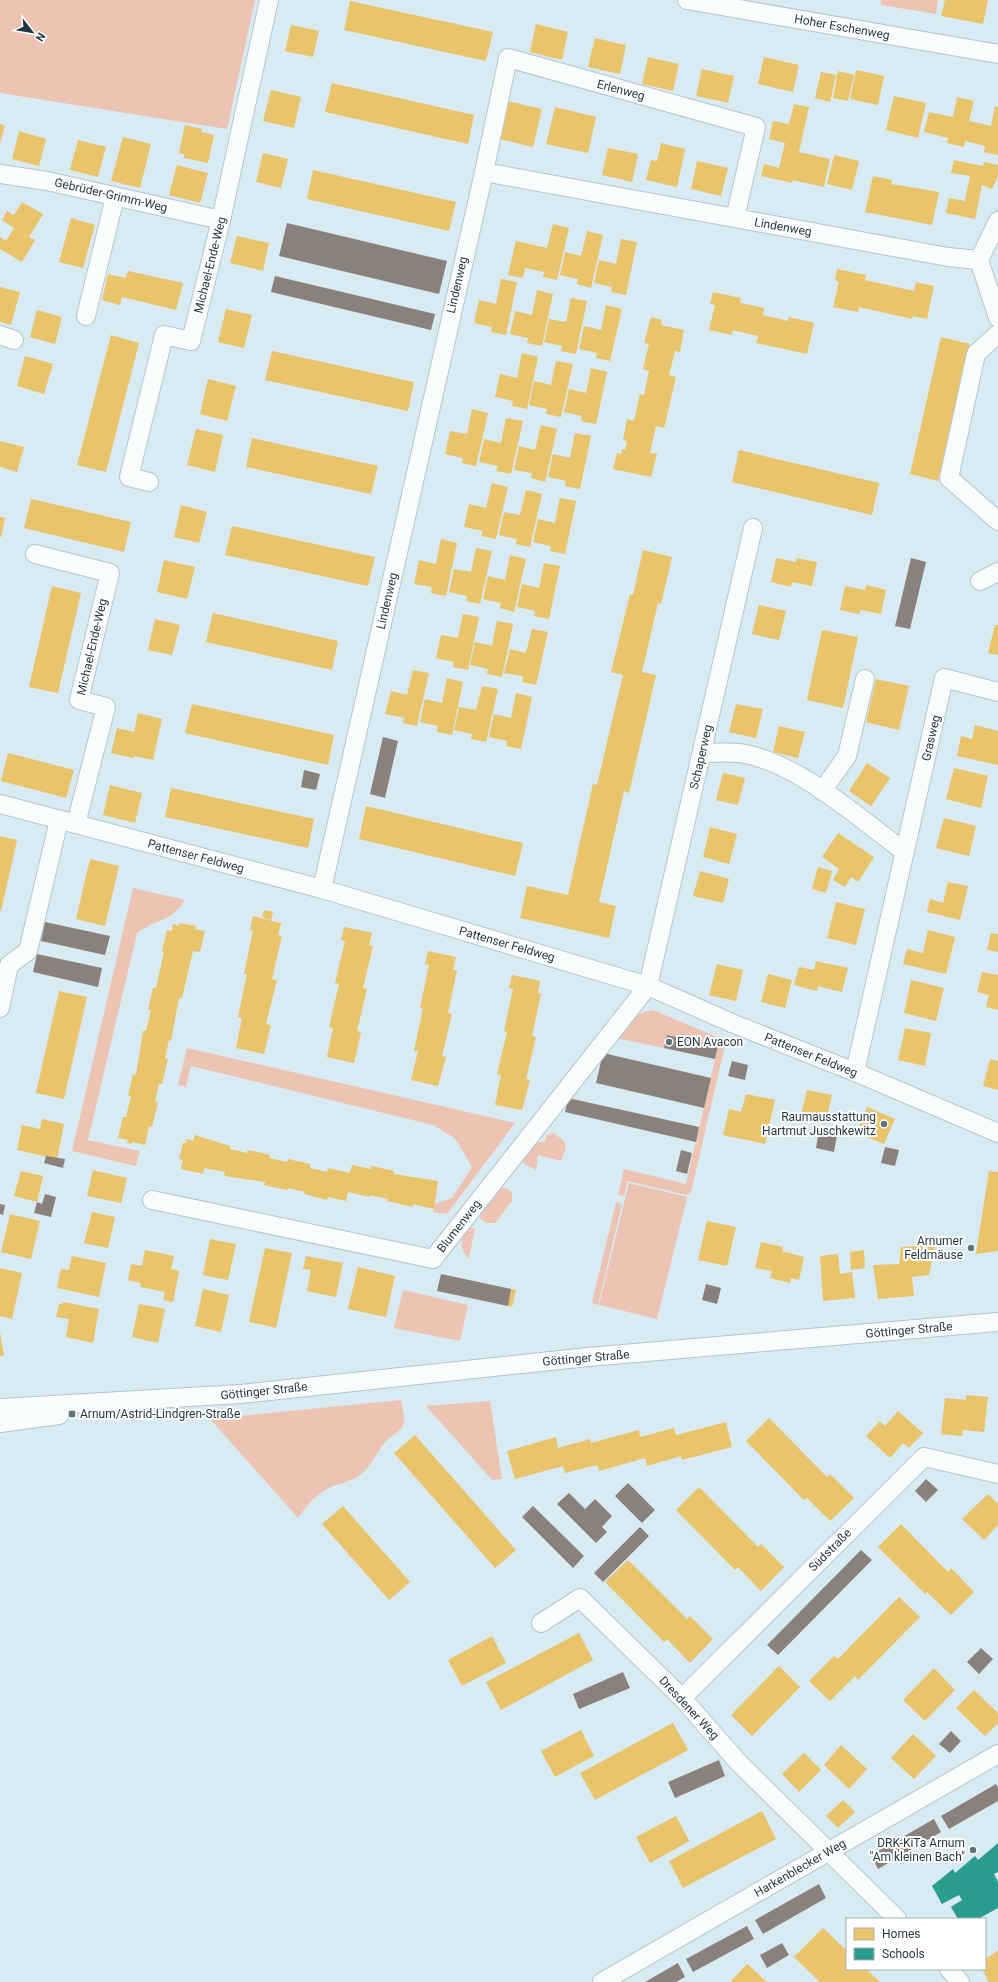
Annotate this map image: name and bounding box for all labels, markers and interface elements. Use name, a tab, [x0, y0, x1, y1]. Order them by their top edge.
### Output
north arrow	[12, 12, 52, 52]
street label: Hoher Eschenweg	[793, 12, 891, 42]
text: N	[32, 30, 48, 44]
street label: Erlenweg	[596, 77, 646, 103]
street label: Gebrüder-Grimm-Weg	[53, 175, 169, 215]
street label: Michael-Ende-Weg	[191, 215, 229, 315]
street label: Lindenweg	[753, 215, 813, 239]
street label: Lindenweg	[444, 255, 470, 315]
street label: Lindenweg	[374, 571, 400, 631]
street label: Michael-Ende-Weg	[74, 597, 110, 697]
street label: Grasweg	[919, 714, 943, 762]
street label: Schaperweg	[687, 723, 715, 791]
street label: Pattenser Feldweg	[146, 836, 246, 876]
street label: Pattenser Feldweg	[457, 924, 557, 964]
street label: Pattenser Feldweg	[762, 1030, 860, 1080]
place label: EON Avacon	[677, 1035, 743, 1049]
marker: EON Avacon	[664, 1037, 674, 1047]
place label: Raumausstattung Hartmut Juschkewitz	[762, 1110, 876, 1138]
marker: Raumausstattung Hartmut Juschkewitz	[879, 1119, 889, 1129]
street label: Blumenweg	[434, 1197, 484, 1255]
place label: Arnumer Feldmäuse	[904, 1234, 963, 1262]
marker: Arnumer Feldmäuse	[966, 1243, 976, 1253]
street label: Göttinger Straße	[865, 1319, 953, 1341]
street label: Göttinger Straße	[542, 1347, 630, 1369]
street label: Göttinger Straße	[220, 1379, 308, 1403]
place label: Arnum/Astrid-Lindgren-Straße	[80, 1407, 240, 1421]
marker: Arnum/Astrid-Lindgren-Straße	[67, 1409, 77, 1419]
street label: Südstraße	[806, 1526, 854, 1574]
street label: Dresdener Weg	[656, 1674, 722, 1742]
street label: Harkenblecker Weg	[752, 1836, 848, 1900]
place label: DRK-KiTa Arnum "Am kleinen Bach"	[870, 1836, 965, 1864]
marker: DRK-KiTa Arnum "Am kleinen Bach"	[968, 1845, 978, 1855]
legend	[846, 1918, 986, 1970]
text: Homes	[882, 1927, 920, 1941]
text: Schools	[882, 1947, 925, 1961]

